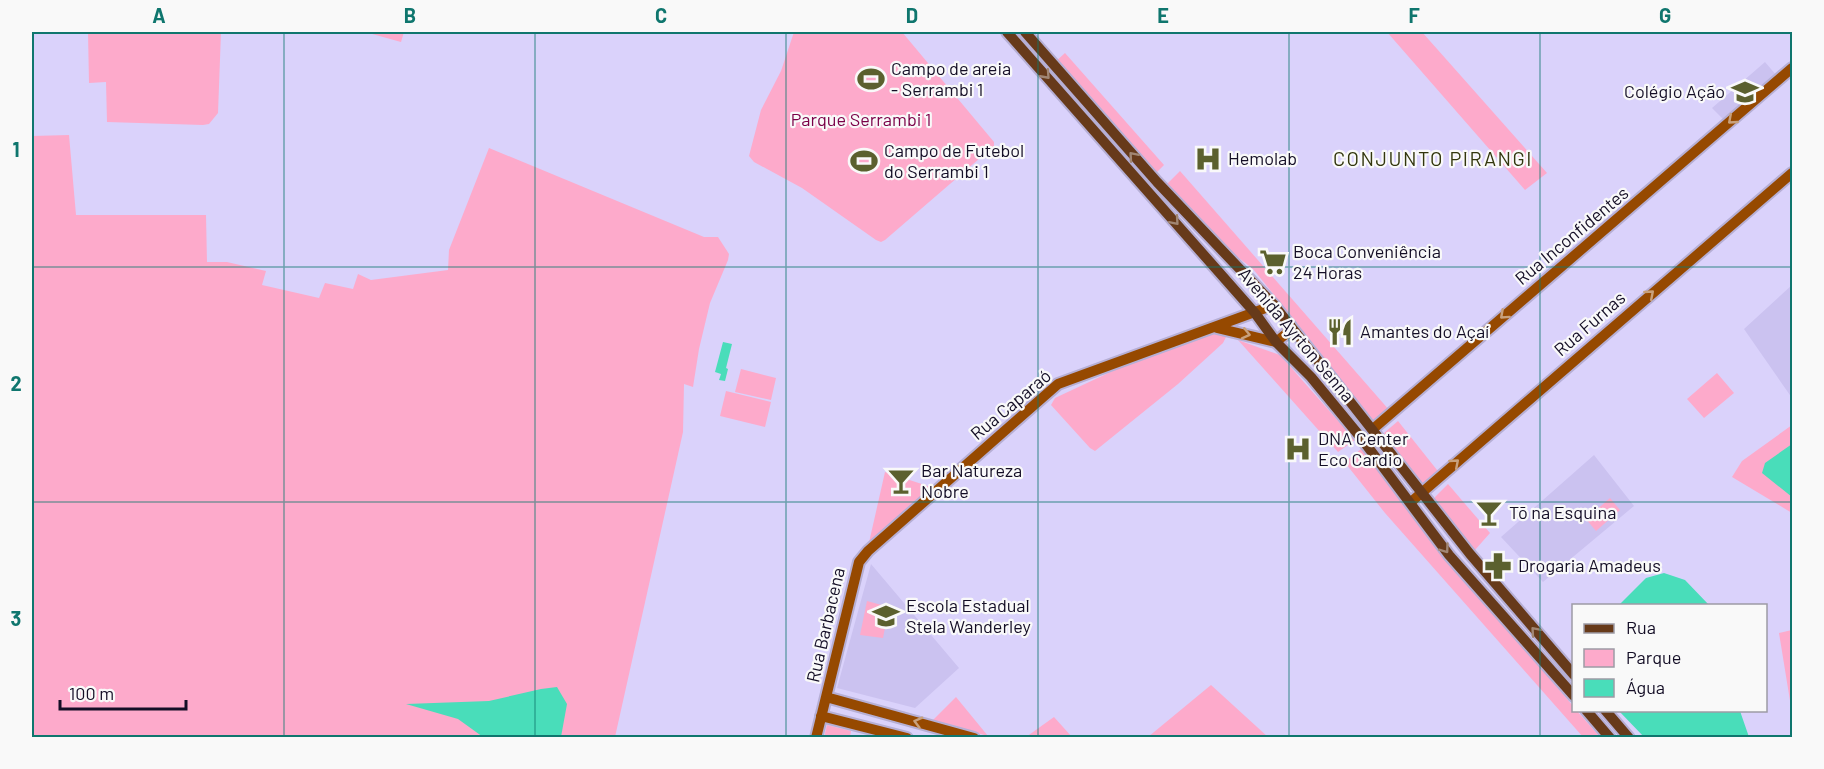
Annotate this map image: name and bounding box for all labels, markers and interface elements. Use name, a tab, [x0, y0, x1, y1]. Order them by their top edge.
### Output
text: A	[152, 3, 166, 27]
text: B	[404, 3, 416, 27]
text: C	[655, 3, 667, 27]
text: D	[906, 3, 918, 27]
text: E	[1157, 3, 1169, 27]
text: F	[1408, 3, 1420, 27]
text: G	[1659, 3, 1671, 27]
place label: Campo de areia - Serrambi 1	[891, 57, 1011, 100]
sports icon: Campo de areia - Serrambi 1	[856, 64, 886, 94]
one-way arrow	[1039, 68, 1050, 79]
school or university icon: Colégio Ação	[1730, 77, 1760, 107]
place label: Colégio Ação	[1624, 80, 1725, 102]
park label: Parque Serrambi 1	[791, 108, 931, 130]
one-way arrow	[1728, 113, 1739, 124]
text: 1	[12, 137, 20, 161]
place label: Campo de Futebol do Serrambi 1	[884, 139, 1024, 182]
hospital icon: Hemolab	[1193, 144, 1223, 174]
sports icon: Campo de Futebol do Serrambi 1	[849, 146, 879, 176]
district label: CONJUNTO PIRANGI	[1333, 146, 1533, 170]
place label: Hemolab	[1228, 147, 1297, 169]
one-way arrow	[1129, 152, 1140, 162]
street label: Rua Inconfidentes	[1510, 181, 1632, 289]
one-way arrow	[1168, 214, 1179, 225]
place label: Boca Conveniência 24 Horas	[1293, 240, 1441, 283]
supermarket icon: Boca Conveniência 24 Horas	[1258, 247, 1288, 277]
street label: Avenida Ayrton Senna	[1234, 263, 1359, 406]
street label: Rua Furnas	[1549, 286, 1629, 360]
one-way arrow	[1643, 290, 1654, 301]
one-way arrow	[1500, 308, 1511, 319]
restaurant icon: Amantes do Açaí	[1325, 317, 1355, 347]
place label: Amantes do Açaí	[1360, 320, 1489, 342]
one-way arrow	[1241, 327, 1251, 340]
street label: Rua Caparaó	[966, 364, 1055, 444]
text: 2	[10, 371, 22, 395]
place label: DNA Center Eco Cardio	[1318, 427, 1409, 470]
hospital icon: DNA Center Eco Cardio	[1283, 434, 1313, 464]
place label: Bar Natureza Nobre	[921, 459, 1022, 502]
one-way arrow	[1448, 459, 1459, 470]
bar icon: Bar Natureza Nobre	[886, 466, 916, 496]
bar icon: Tō na Esquina	[1474, 498, 1504, 528]
place label: Tō na Esquina	[1509, 501, 1616, 523]
one-way arrow	[1438, 543, 1449, 554]
pharmacy icon: Drogaria Amadeus	[1483, 551, 1513, 581]
place label: Drogaria Amadeus	[1518, 554, 1661, 576]
street label: Rua Barbacena	[801, 565, 849, 684]
place label: Escola Estadual Stela Wanderley	[906, 594, 1031, 637]
school or university icon: Escola Estadual Stela Wanderley	[871, 601, 901, 631]
legend	[1572, 604, 1767, 712]
text: 3	[11, 606, 21, 630]
text: Rua	[1626, 616, 1656, 638]
one-way arrow	[1531, 628, 1542, 638]
text: Parque	[1626, 646, 1681, 668]
scale bar	[60, 673, 186, 711]
text: Água	[1626, 676, 1665, 698]
text: 100 m	[69, 682, 114, 704]
one-way arrow	[913, 717, 924, 729]

